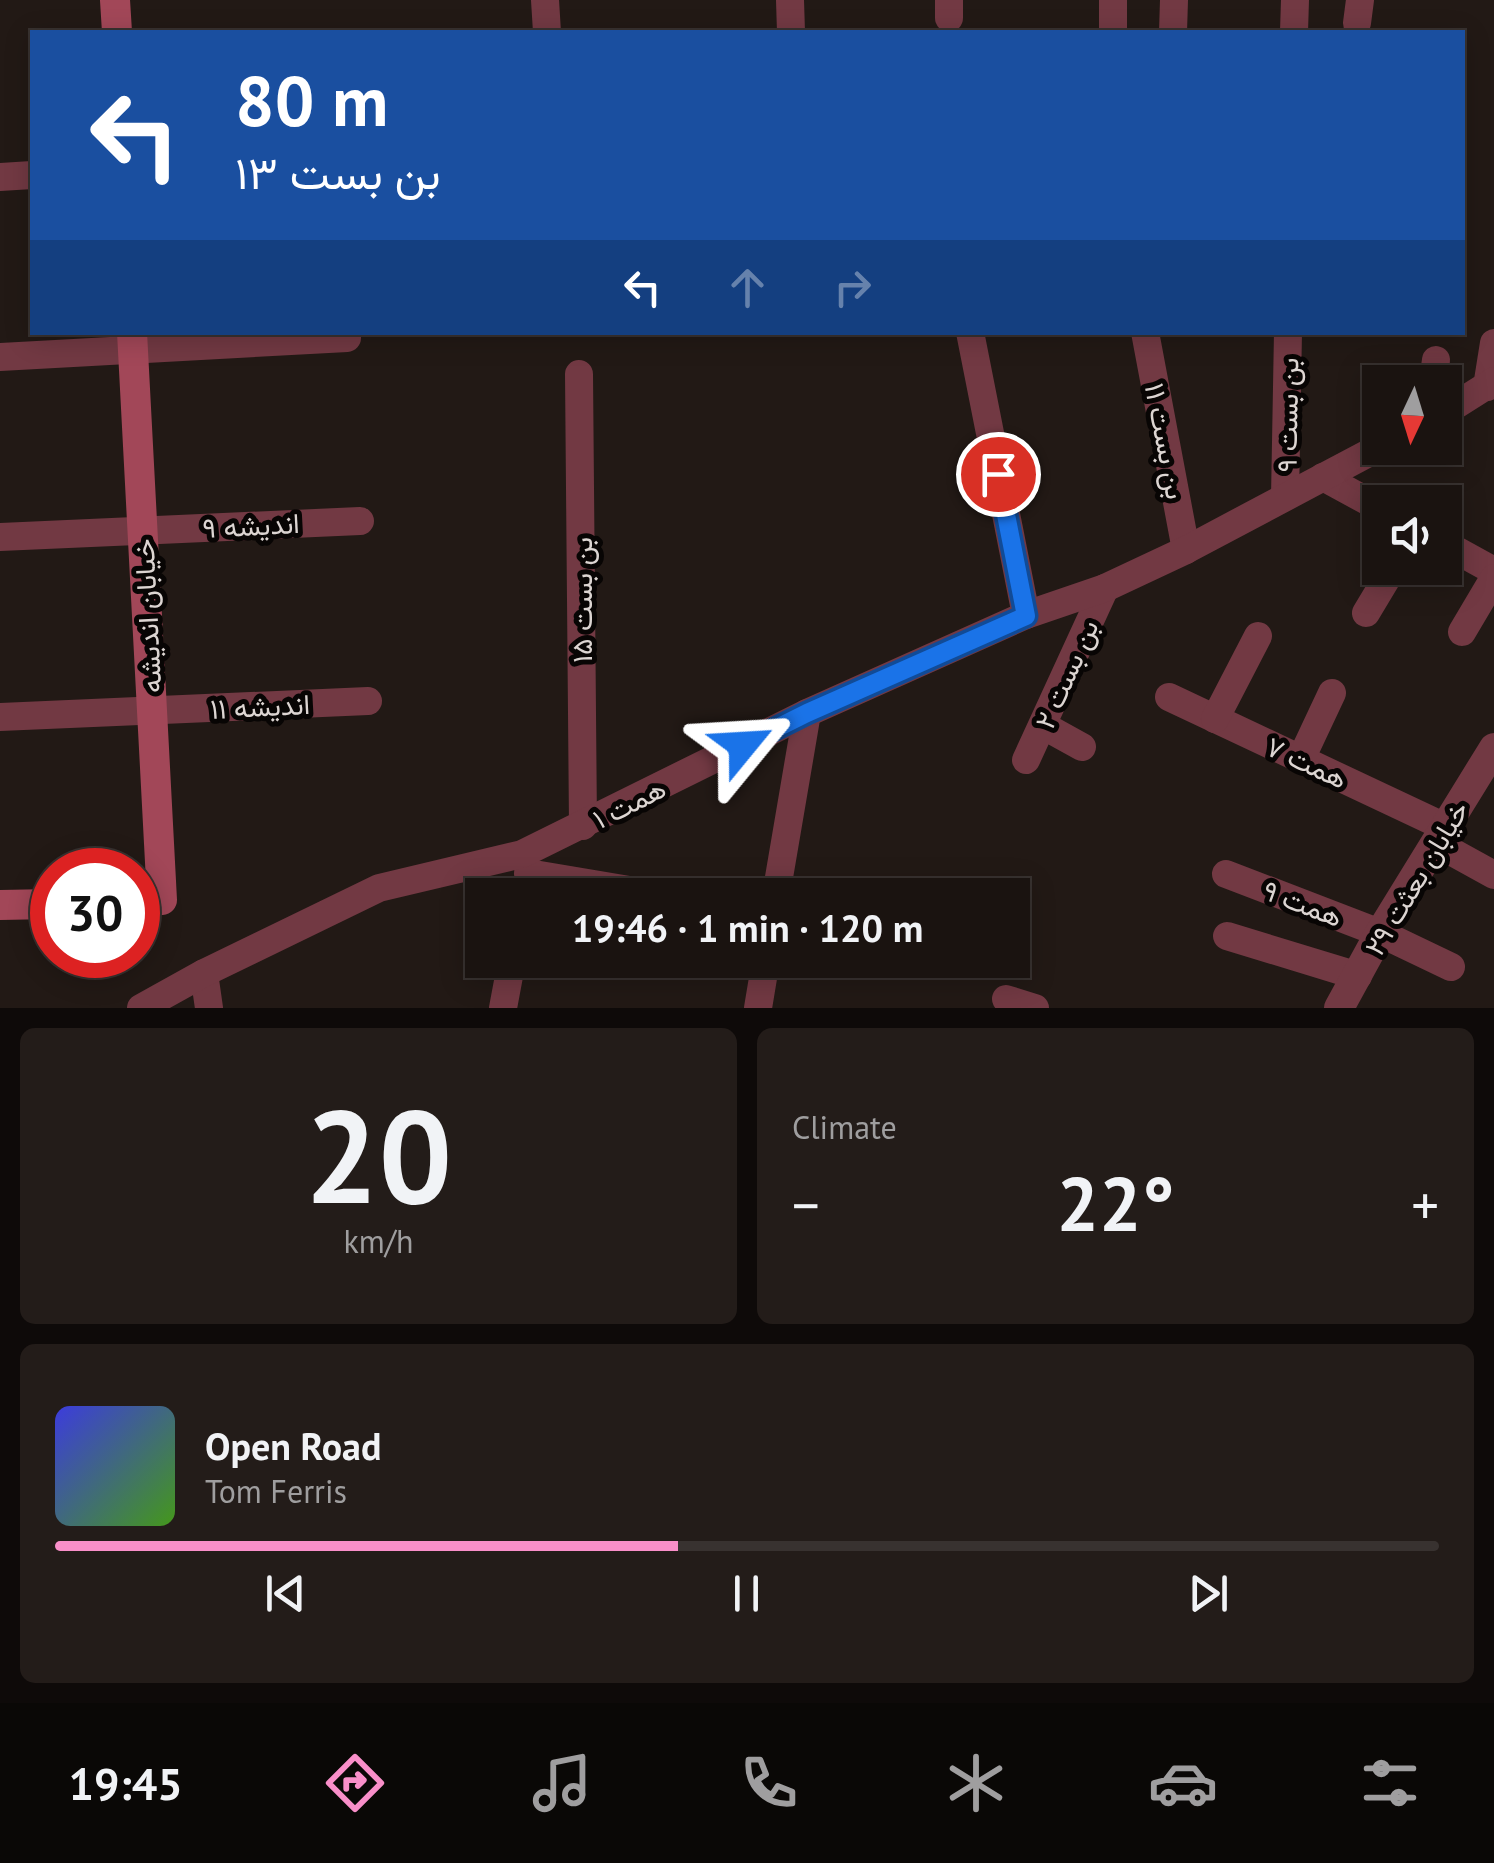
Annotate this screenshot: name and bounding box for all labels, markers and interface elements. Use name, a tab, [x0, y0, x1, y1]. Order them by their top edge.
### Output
text: 80 m	[235, 55, 388, 145]
icon: left	[70, 70, 200, 200]
text: بن بست ۱۳	[235, 143, 440, 201]
icon: left	[615, 260, 670, 315]
icon: ahead	[720, 260, 775, 315]
icon: right	[825, 260, 880, 315]
street label: بن بست ۹	[1268, 357, 1306, 473]
north arrow	[1362, 365, 1462, 465]
map controls	[1362, 365, 1462, 585]
street label: بن بست ۱۱	[1137, 380, 1195, 502]
pin	[956, 432, 1041, 517]
icon: arrive	[971, 447, 1026, 502]
button: sound	[1362, 485, 1462, 585]
street label: اندیشه ۹	[201, 504, 301, 546]
street label: بن بست ۱۵	[563, 537, 600, 663]
street label: خیابان اندیشه	[124, 538, 170, 694]
street label: بن بست ۲	[1026, 613, 1106, 735]
street label: اندیشه ۱۱	[209, 685, 311, 727]
position arrow	[691, 693, 795, 797]
street label: همت ۷	[1260, 727, 1354, 797]
street label: همت ۱	[586, 769, 672, 837]
street label: خیابان بعثت ۲۹	[1355, 794, 1477, 962]
speed limit sign: 30	[30, 848, 160, 978]
street label: همت ۹	[1258, 871, 1348, 935]
text: 19:46 · 1 min · 120 m	[572, 903, 923, 952]
text: 20	[305, 1071, 452, 1239]
text: Climate	[792, 1106, 897, 1148]
text: 22°	[1057, 1155, 1174, 1252]
text: −	[792, 1169, 820, 1240]
text: +	[1411, 1169, 1439, 1240]
text: km/h	[343, 1220, 414, 1262]
text: Open Road	[205, 1421, 381, 1470]
text: Tom Ferris	[205, 1470, 347, 1512]
icon: previous	[258, 1566, 313, 1621]
icon: pause	[719, 1566, 774, 1621]
icon: next	[1181, 1566, 1236, 1621]
icon: directions	[320, 1748, 390, 1818]
icon: music	[527, 1748, 597, 1818]
icon: phone	[734, 1748, 804, 1818]
icon: climate	[941, 1748, 1011, 1818]
icon: car	[1148, 1748, 1218, 1818]
icon: filters	[1355, 1748, 1425, 1818]
text: 19:45	[69, 1754, 183, 1812]

